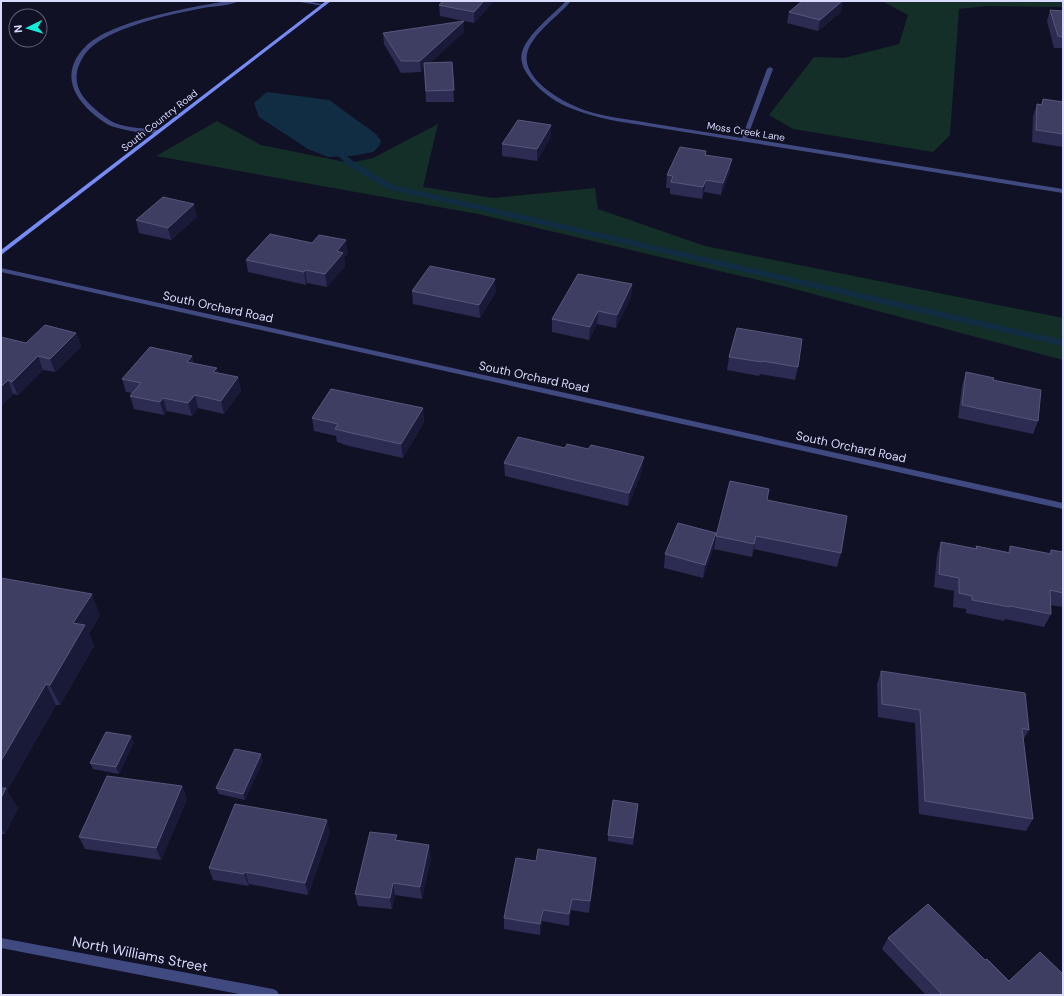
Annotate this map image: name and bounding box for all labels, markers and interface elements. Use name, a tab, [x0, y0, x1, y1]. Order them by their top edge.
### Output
north arrow	[8, 8, 48, 48]
text: N	[11, 24, 25, 33]
street label: South Country Road	[118, 86, 200, 154]
street label: Moss Creek Lane	[706, 119, 786, 144]
street label: South Orchard Road	[161, 287, 275, 327]
street label: South Orchard Road	[477, 357, 591, 397]
street label: South Orchard Road	[794, 427, 908, 467]
street label: North Williams Street	[71, 932, 209, 976]

